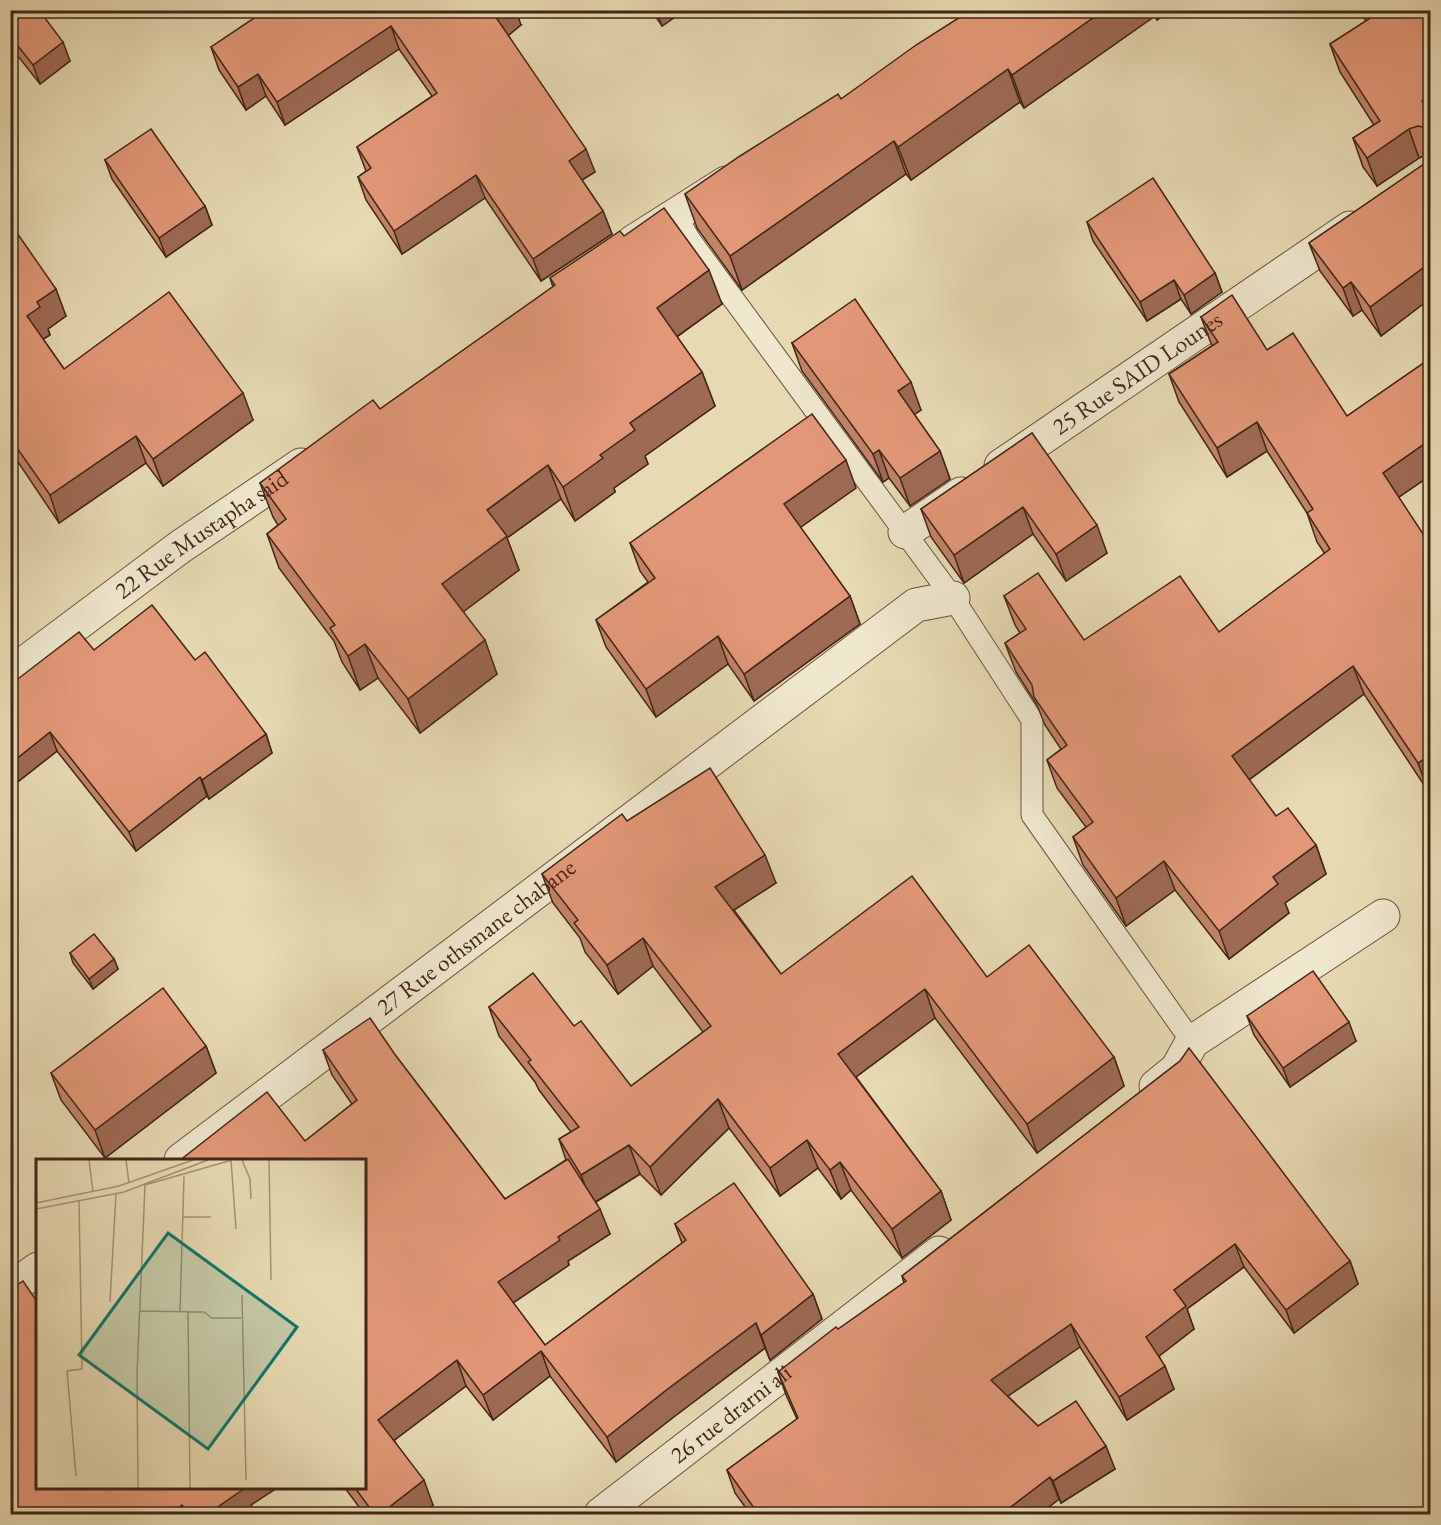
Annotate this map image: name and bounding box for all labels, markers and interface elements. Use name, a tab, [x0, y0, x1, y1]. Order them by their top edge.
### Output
street label: 25 Rue SAID Lounes	[1046, 304, 1228, 442]
street label: 22 Rue Mustapha said	[108, 462, 295, 606]
street label: 27 Rue othsmane chabane	[370, 851, 582, 1022]
inset map	[36, 1159, 366, 1489]
street label: 26 rue drarni ali	[664, 1357, 798, 1470]

